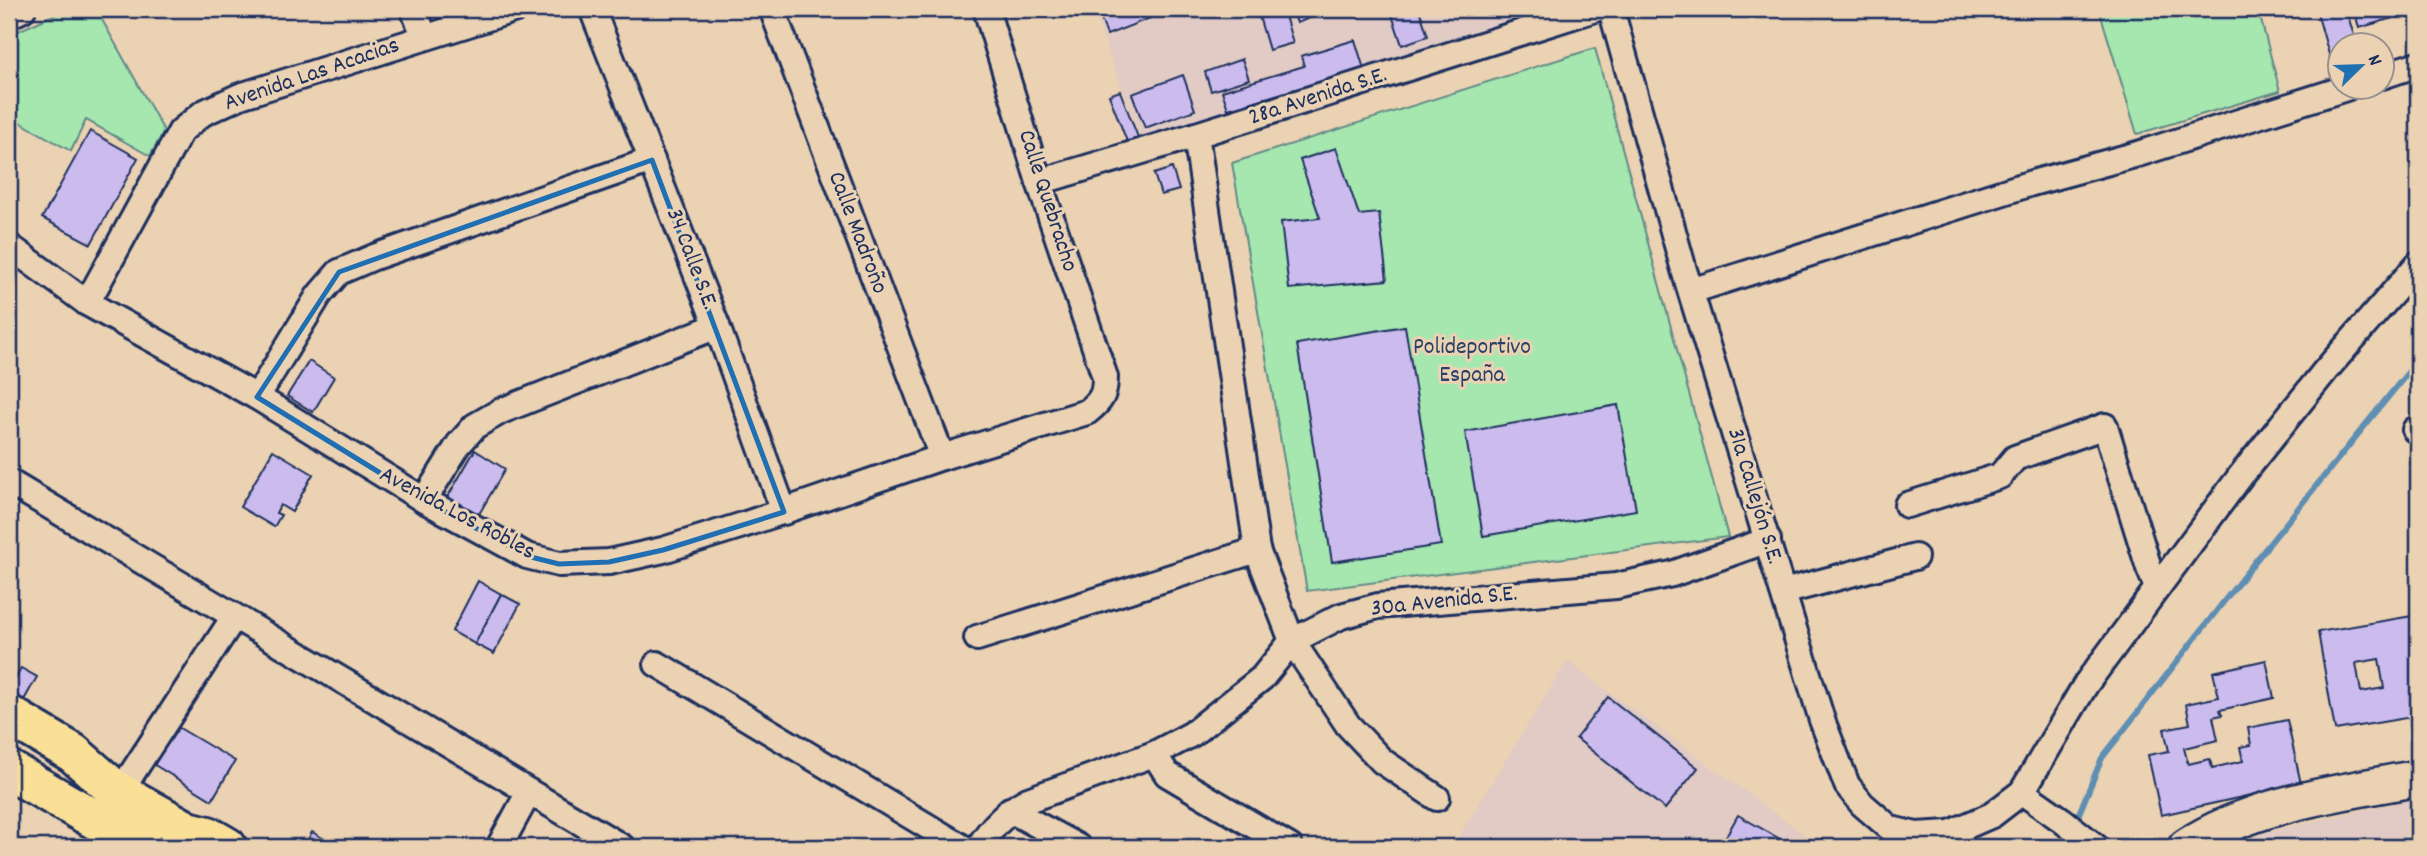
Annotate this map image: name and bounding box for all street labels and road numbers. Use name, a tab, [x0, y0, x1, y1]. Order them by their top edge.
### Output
street label: Avenida Las Acacias	[220, 29, 404, 121]
street label: 28a Avenida S.E.	[1245, 59, 1391, 135]
street label: Calle Quebracho	[1008, 126, 1086, 276]
street label: Calle Madroño	[818, 167, 896, 299]
street label: 34 Calle S.E.	[656, 203, 726, 315]
street label: 31a Callejón S.E.	[1717, 424, 1791, 568]
street label: Avenida Los Robles	[373, 459, 541, 569]
street label: 30a Avenida S.E.	[1369, 577, 1519, 627]

